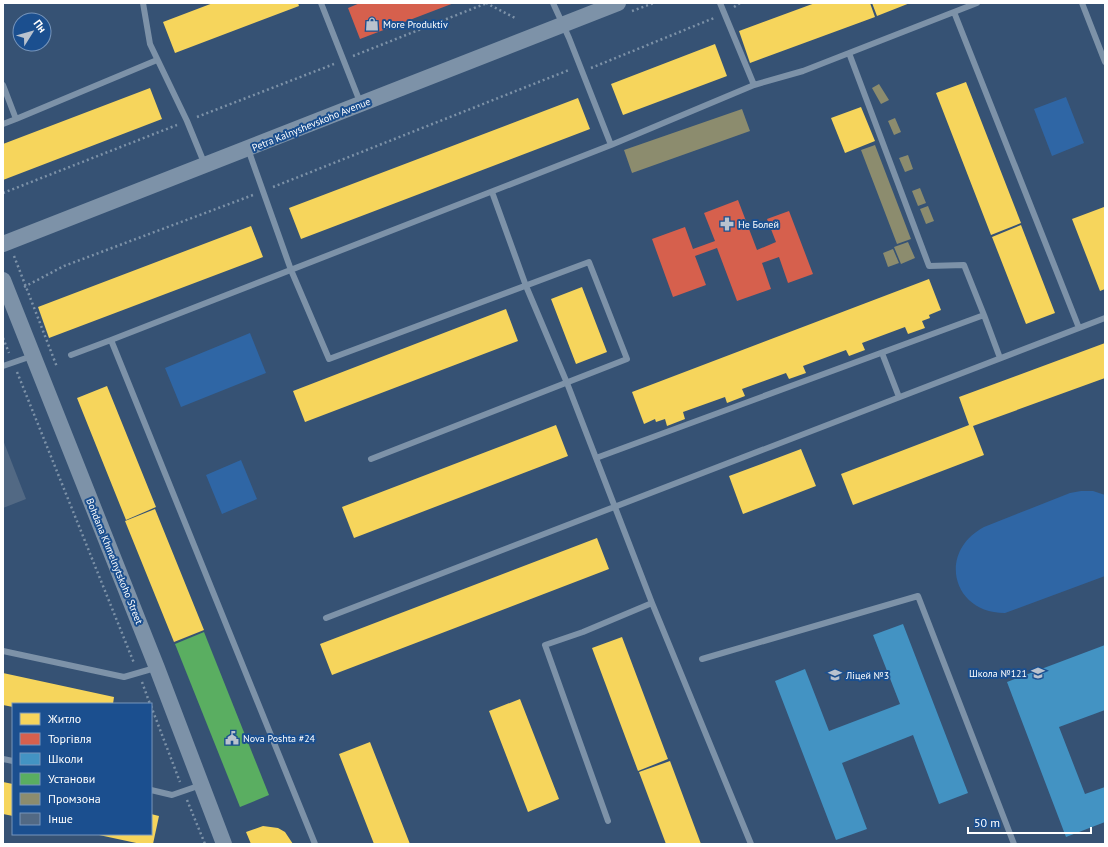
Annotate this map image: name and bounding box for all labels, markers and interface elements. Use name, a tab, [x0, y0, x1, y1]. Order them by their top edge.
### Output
north arrow	[12, 12, 52, 52]
shop icon: More Produktiv	[364, 16, 380, 32]
text: Пн	[31, 17, 50, 35]
place label: More Produktiv	[383, 18, 448, 31]
street label: Petra Kalnyshevskoho Avenue	[250, 95, 372, 154]
pharmacy icon: Не Болей	[719, 216, 735, 232]
place label: Не Болей	[738, 218, 779, 231]
street label: Bohdana Khmelnytskoho Street	[83, 496, 146, 627]
school or university icon: Школа №121	[1030, 665, 1046, 681]
school or university icon: Ліцей №3	[827, 667, 843, 683]
place label: Школа №121	[969, 667, 1027, 680]
place label: Ліцей №3	[845, 669, 889, 682]
legend	[12, 703, 152, 835]
text: Житло	[47, 711, 81, 726]
public building icon: Nova Poshta #24	[224, 730, 240, 746]
text: Торгівля	[48, 731, 91, 746]
place label: Nova Poshta #24	[243, 732, 316, 745]
text: Школи	[48, 751, 83, 766]
text: Установи	[48, 771, 95, 786]
text: Промзона	[48, 791, 101, 806]
scale bar	[968, 809, 1091, 835]
text: Інше	[48, 811, 73, 826]
text: 50 m	[974, 815, 1000, 830]

